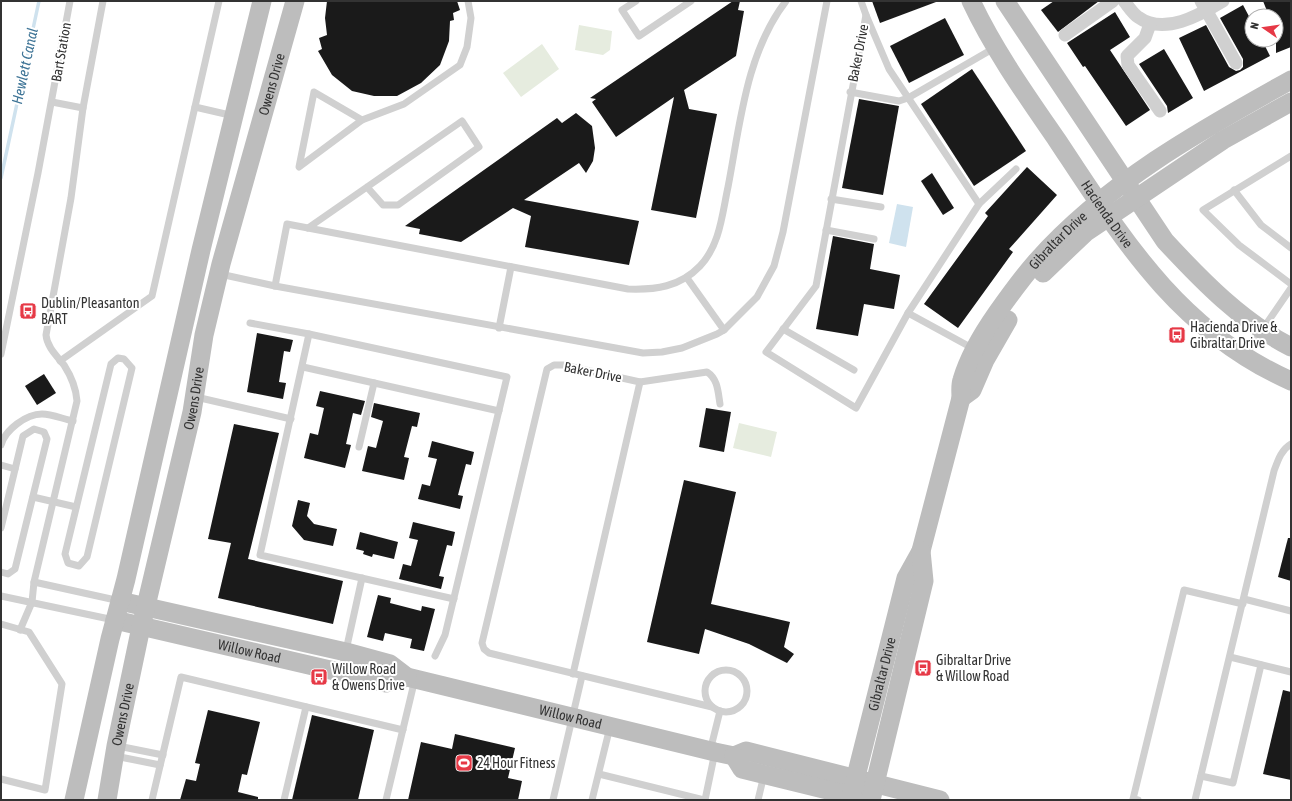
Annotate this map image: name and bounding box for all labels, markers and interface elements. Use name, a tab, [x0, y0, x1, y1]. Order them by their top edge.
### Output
north arrow	[1244, 8, 1284, 48]
street label: Bart Station	[48, 21, 74, 83]
text: N	[1248, 21, 1261, 30]
street label: Baker Drive	[845, 23, 871, 83]
water label: Hewlett Canal	[8, 26, 41, 106]
street label: Owens Drive	[255, 51, 288, 117]
street label: Hacienda Drive	[1078, 177, 1136, 251]
street label: Gibraltar Drive	[1025, 208, 1090, 272]
place label: Dublin/Pleasanton BART	[41, 295, 140, 327]
bus stop icon: Dublin/Pleasanton BART	[18, 301, 38, 321]
place label: Hacienda Drive & Gibraltar Drive	[1190, 319, 1278, 351]
bus stop icon: Hacienda Drive & Gibraltar Drive	[1167, 325, 1187, 345]
street label: Baker Drive	[563, 359, 623, 385]
street label: Owens Drive	[180, 366, 207, 431]
street label: Willow Road	[216, 636, 282, 666]
street label: Gibraltar Drive	[865, 636, 899, 712]
place label: Gibraltar Drive & Willow Road	[936, 652, 1011, 684]
bus stop icon: Gibraltar Drive & Willow Road	[913, 658, 933, 678]
place label: Willow Road & Owens Drive	[332, 661, 405, 693]
bus stop icon: Willow Road & Owens Drive	[309, 667, 329, 687]
street label: Owens Drive	[108, 682, 137, 747]
street label: Willow Road	[537, 701, 604, 732]
sports icon: 24 Hour Fitness	[454, 753, 474, 773]
place label: 24 Hour Fitness	[477, 755, 556, 771]

